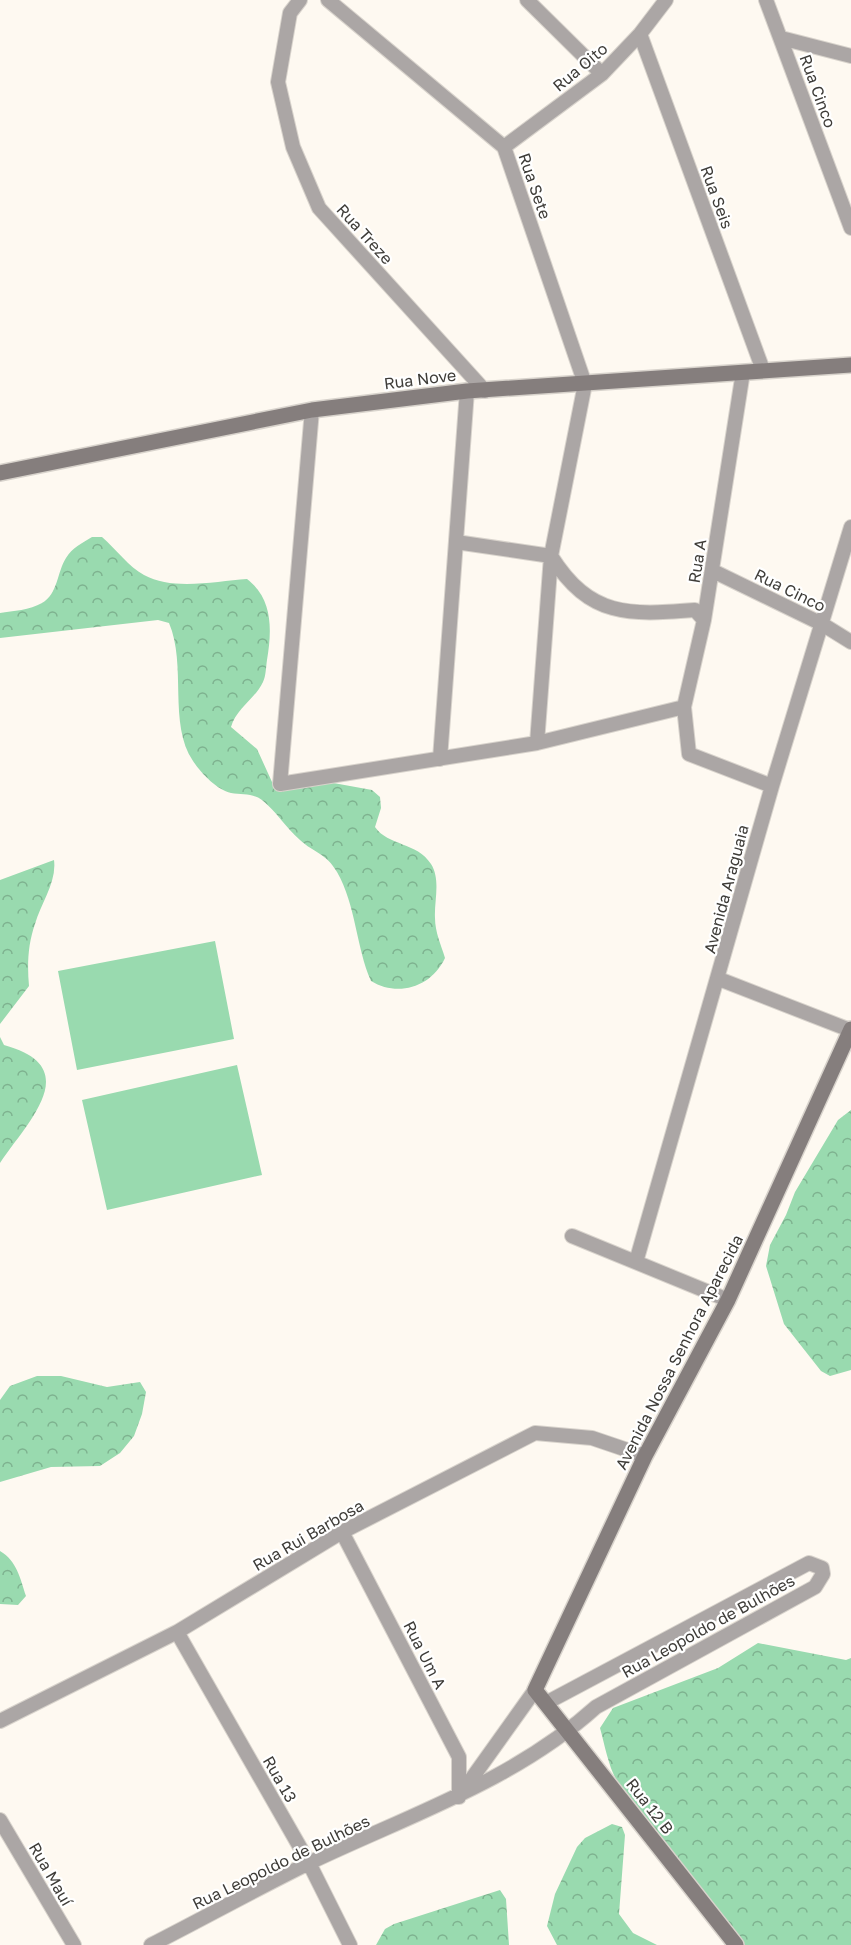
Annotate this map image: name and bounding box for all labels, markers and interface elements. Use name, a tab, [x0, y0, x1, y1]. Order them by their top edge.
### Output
street label: Rua Oito	[549, 38, 611, 96]
street label: Rua Cinco	[796, 52, 840, 130]
street label: Rua Sete	[514, 150, 556, 222]
street label: Rua Seis	[696, 163, 738, 231]
street label: Rua Treze	[333, 200, 397, 268]
street label: Rua Nove	[383, 365, 457, 393]
street label: Rua A	[684, 537, 710, 584]
street label: Rua Cinco	[751, 564, 829, 616]
street label: Avenida Araguaia	[699, 822, 753, 956]
street label: Avenida Nossa Senhora Aparecida	[611, 1231, 747, 1473]
street label: Rua Rui Barbosa	[249, 1495, 367, 1575]
street label: Rua Leopoldo de Bulhões	[618, 1570, 798, 1682]
street label: Rua Um A	[399, 1618, 451, 1693]
street label: Rua 13	[259, 1752, 301, 1806]
street label: Rua 12 B	[622, 1774, 678, 1838]
street label: Rua Leopoldo de Bulhões	[189, 1810, 373, 1914]
street label: Rua Mauí	[25, 1839, 78, 1911]

